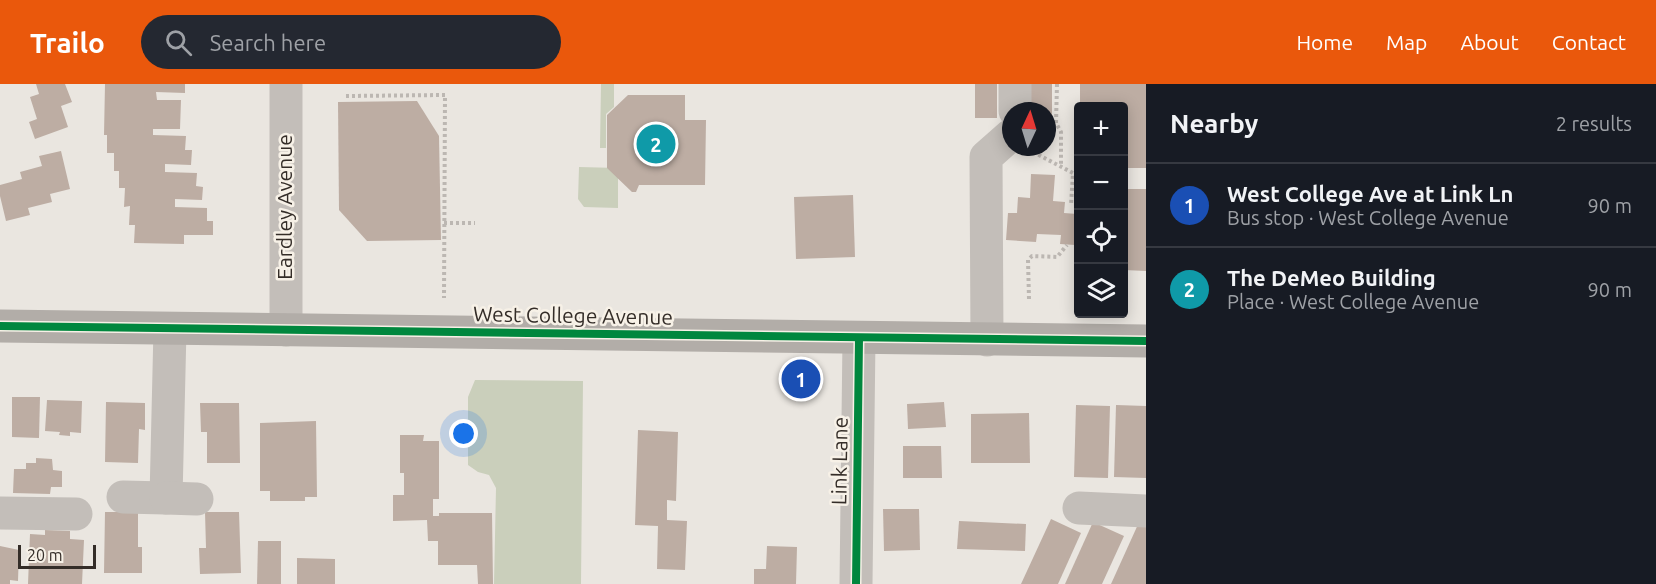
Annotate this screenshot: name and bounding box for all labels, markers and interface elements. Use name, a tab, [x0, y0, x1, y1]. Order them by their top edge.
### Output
search box	[141, 15, 561, 69]
icon: search	[162, 26, 195, 59]
text: Trailo	[30, 27, 105, 58]
text: Search here	[210, 30, 326, 55]
text: Home	[1296, 30, 1353, 54]
text: Map	[1386, 30, 1427, 54]
text: About	[1460, 30, 1519, 54]
text: Contact	[1552, 30, 1626, 54]
north arrow	[1002, 102, 1056, 156]
map controls	[1074, 102, 1128, 318]
button: +	[1074, 102, 1128, 156]
text: Nearby	[1170, 109, 1258, 138]
text: 2 results	[1556, 112, 1632, 135]
pin: 2	[636, 122, 676, 166]
street label: Eardley Avenue	[272, 134, 296, 280]
button: −	[1074, 156, 1128, 210]
text: West College Ave at Link Ln	[1227, 181, 1513, 206]
text: 1	[1184, 194, 1195, 217]
text: 90 m	[1588, 194, 1632, 217]
text: Bus stop · West College Avenue	[1227, 206, 1509, 229]
button: locate	[1074, 210, 1128, 264]
button: layers	[1074, 264, 1128, 318]
text: The DeMeo Building	[1227, 265, 1436, 290]
text: 2	[1184, 278, 1195, 301]
text: 90 m	[1588, 278, 1632, 301]
text: Place · West College Avenue	[1227, 290, 1479, 313]
street label: West College Avenue	[473, 301, 673, 329]
pin: 1	[782, 356, 820, 402]
street label: Link Lane	[826, 417, 852, 505]
your location	[449, 419, 478, 448]
scale bar	[18, 542, 96, 570]
text: 20 m	[27, 546, 63, 564]

